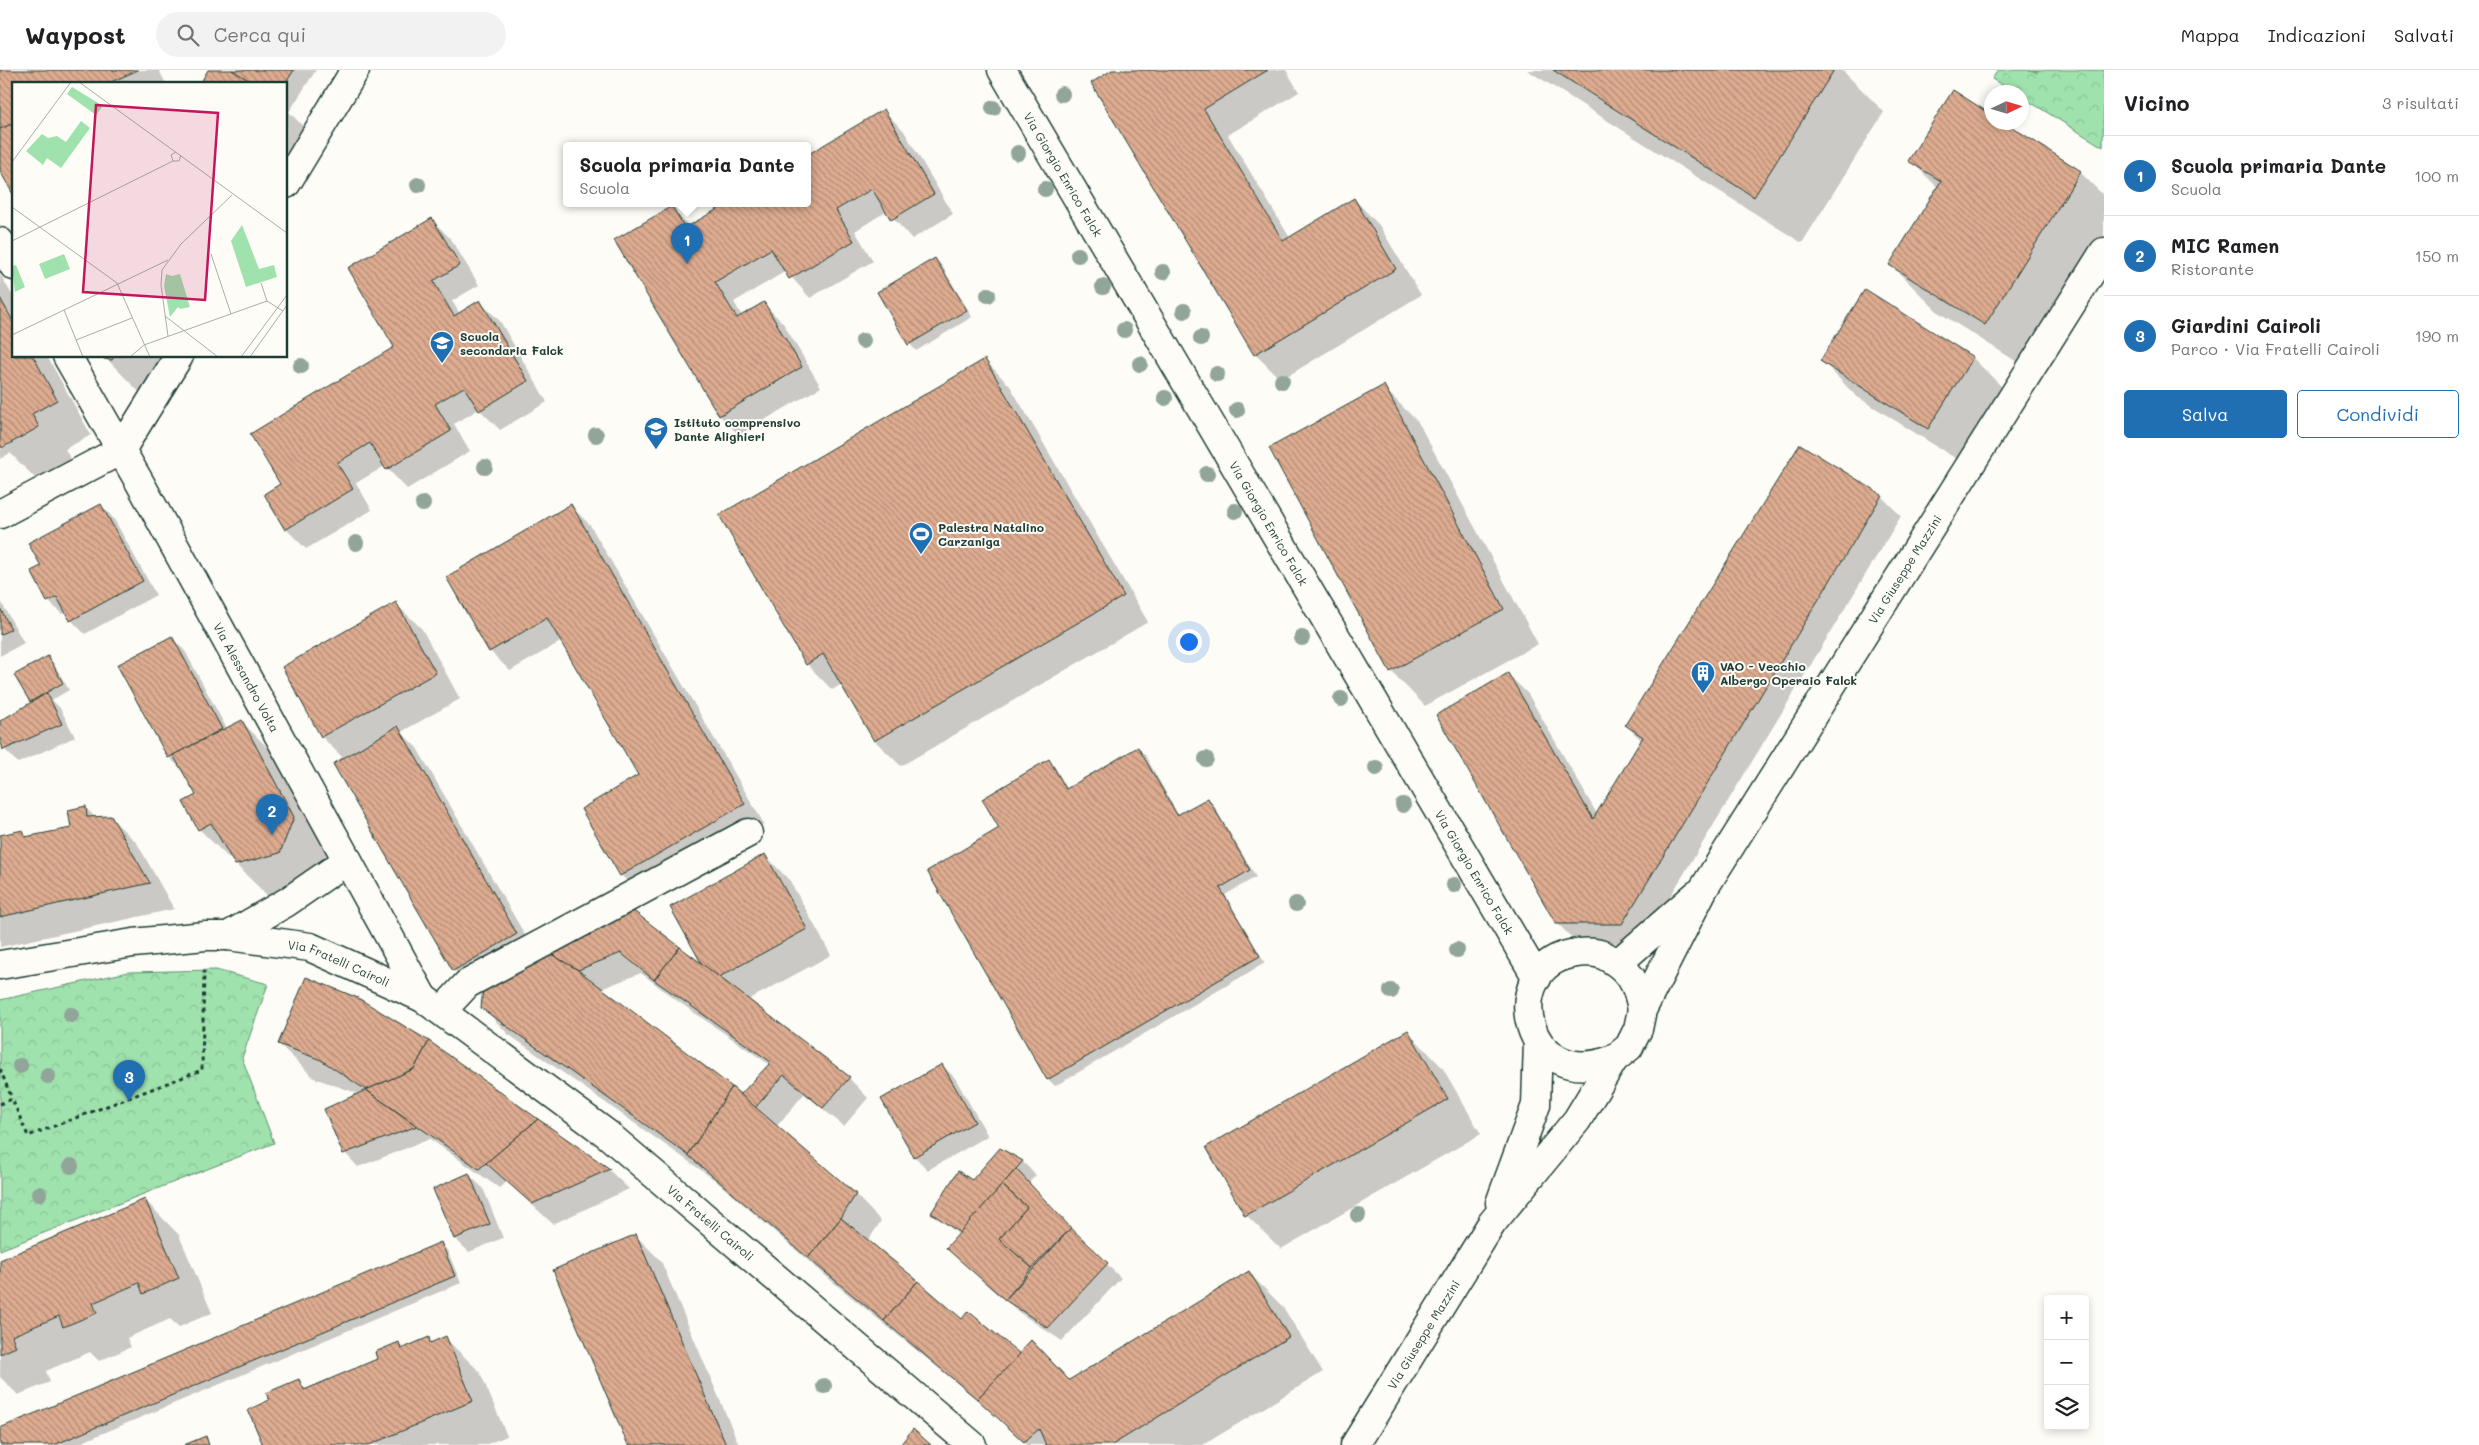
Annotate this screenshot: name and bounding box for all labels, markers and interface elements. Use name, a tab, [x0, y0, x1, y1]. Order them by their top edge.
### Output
search box	[156, 12, 506, 57]
text: Waypost	[25, 19, 126, 50]
icon: search	[174, 21, 202, 49]
text: Cerca qui	[214, 22, 306, 47]
text: Mappa	[2181, 23, 2240, 47]
text: Indicazioni	[2268, 23, 2366, 47]
text: Salvati	[2394, 23, 2454, 47]
inset map	[12, 82, 288, 358]
north arrow	[1984, 85, 2029, 130]
text: Vicino	[2124, 89, 2189, 116]
text: 3 risultati	[2382, 92, 2459, 113]
street label: Via Giorgio Enrico Falck	[1020, 109, 1106, 240]
popup	[563, 142, 811, 207]
text: Scuola primaria Dante	[579, 152, 795, 177]
text: Scuola primaria Dante	[2171, 153, 2386, 178]
text: 1	[2136, 165, 2144, 186]
text: 100 m	[2414, 165, 2459, 186]
text: Scuola	[579, 177, 630, 198]
text: Scuola	[2171, 178, 2222, 199]
pin: 1	[671, 223, 703, 264]
text: MIC Ramen	[2171, 233, 2279, 258]
text: 2	[2136, 245, 2144, 266]
text: 150 m	[2415, 245, 2459, 266]
text: Ristorante	[2171, 258, 2254, 279]
text: Giardini Cairoli	[2171, 313, 2321, 338]
text: 3	[2135, 325, 2145, 346]
text: 190 m	[2415, 325, 2459, 346]
place label: Scuola secondaria Falck	[460, 328, 563, 358]
school or university icon: Scuola secondaria Falck	[429, 330, 455, 364]
text: Parco · Via Fratelli Cairoli	[2171, 338, 2380, 359]
button: Salva	[2124, 390, 2287, 438]
button: Condividi	[2297, 390, 2459, 438]
place label: Istituto comprensivo Dante Alighieri	[674, 414, 800, 444]
school or university icon: Istituto comprensivo Dante Alighieri	[643, 416, 669, 450]
street label: Via Giorgio Enrico Falck	[1226, 458, 1312, 588]
street label: Via Giuseppe Mazzini	[1864, 512, 1945, 627]
place label: Palestra Natalino Carzaniga	[938, 519, 1044, 549]
sports icon: Palestra Natalino Carzaniga	[908, 521, 934, 555]
street label: Via Alessandro Volta	[210, 620, 283, 735]
your location	[1176, 629, 1202, 655]
place label: VAO - Vecchio Albergo Operaio Falck	[1720, 658, 1857, 688]
building icon: VAO - Vecchio Albergo Operaio Falck	[1690, 660, 1716, 694]
pin: 2	[256, 794, 288, 835]
street label: Via Giorgio Enrico Falck	[1432, 807, 1518, 937]
street label: Via Fratelli Cairoli	[287, 936, 392, 990]
pin: 3	[113, 1060, 145, 1101]
street label: Via Fratelli Cairoli	[664, 1181, 757, 1264]
street label: Via Giuseppe Mazzini	[1383, 1277, 1463, 1392]
map controls	[2044, 1295, 2089, 1430]
button: +	[2044, 1295, 2089, 1340]
button: −	[2044, 1340, 2089, 1385]
button: layers	[2044, 1385, 2089, 1430]

